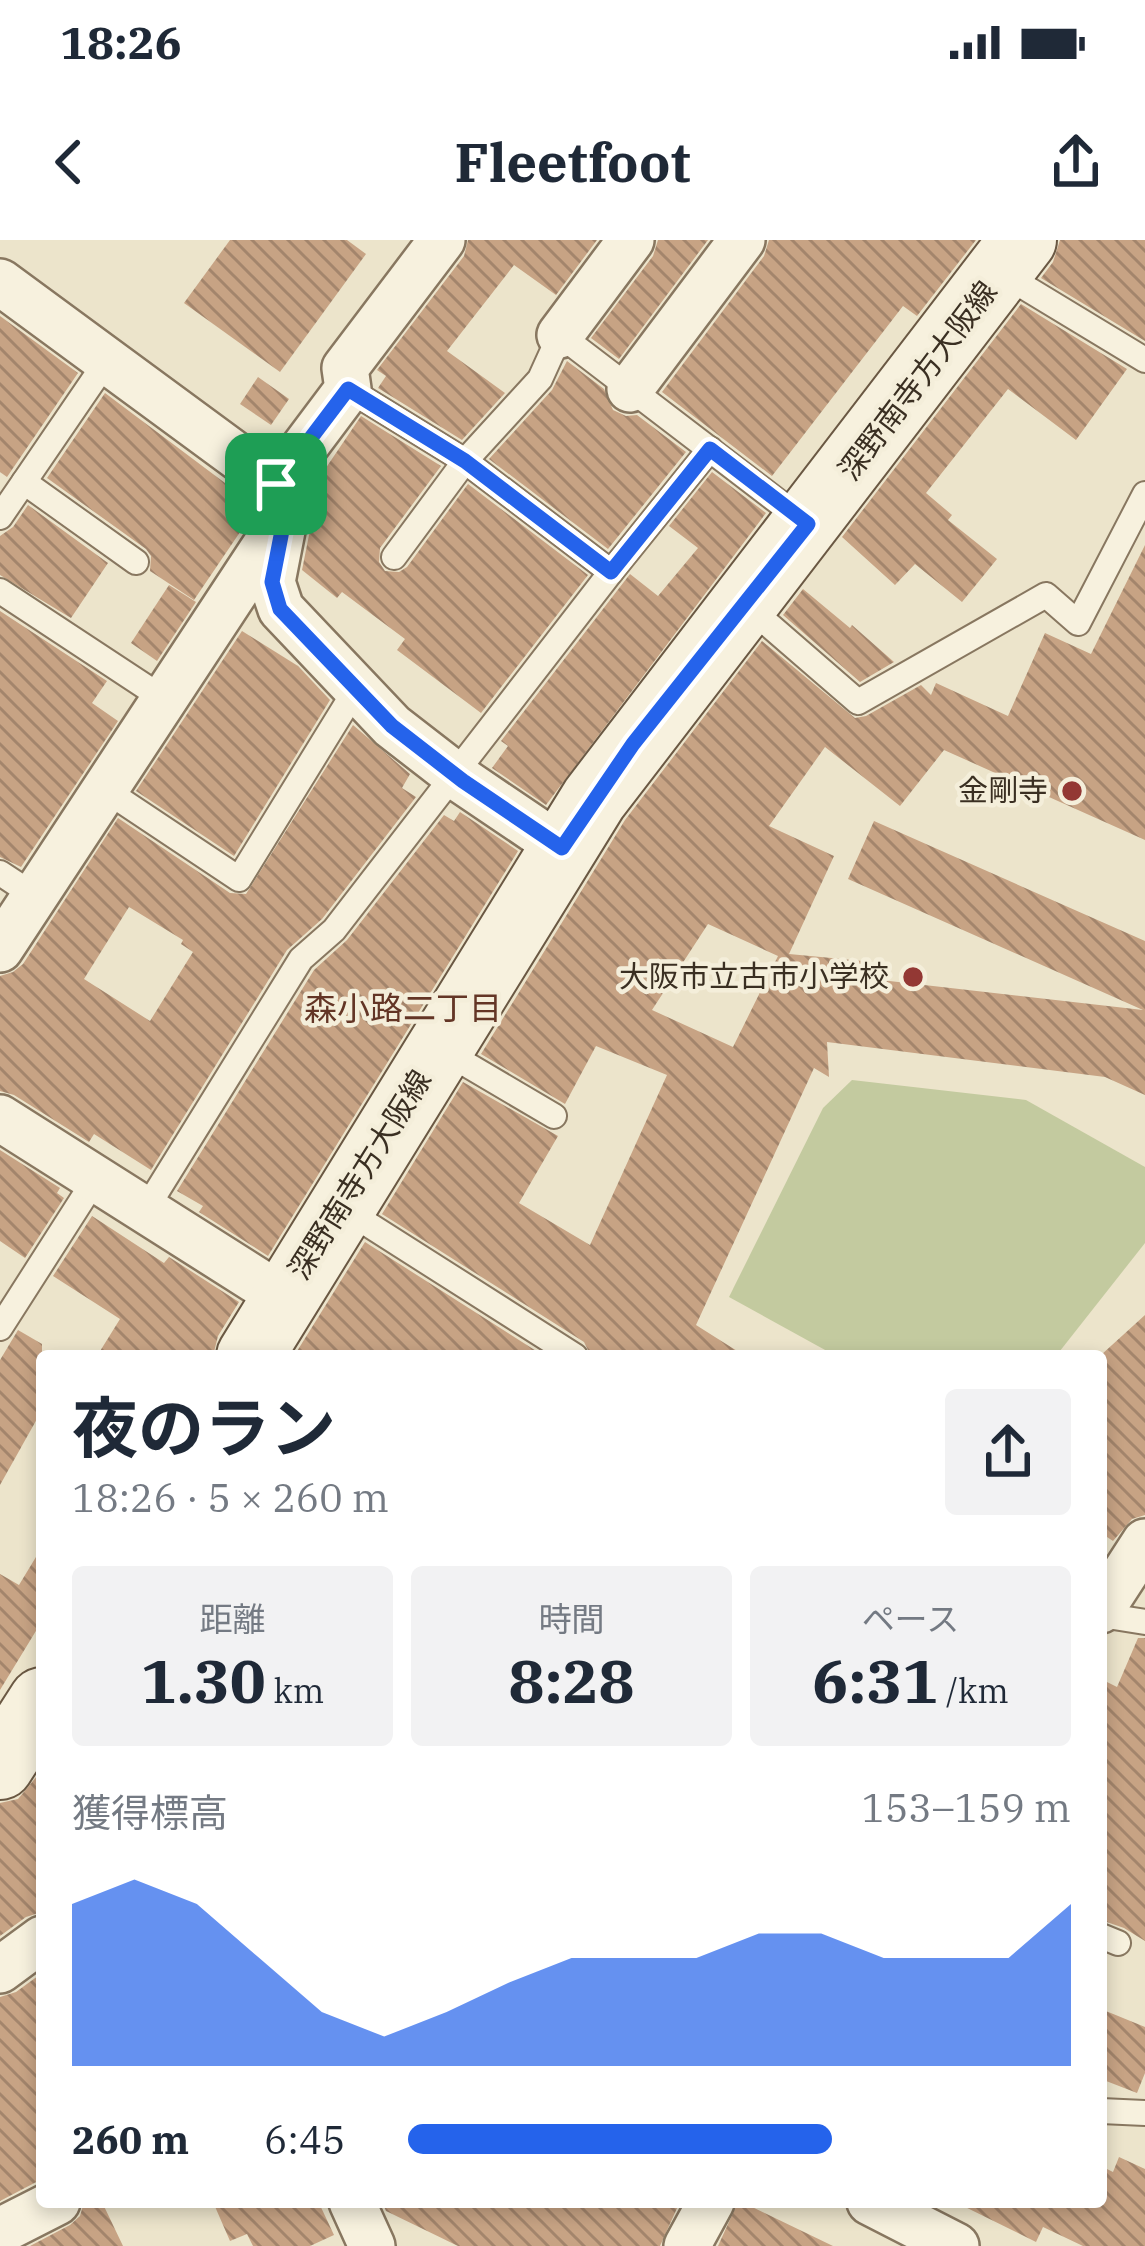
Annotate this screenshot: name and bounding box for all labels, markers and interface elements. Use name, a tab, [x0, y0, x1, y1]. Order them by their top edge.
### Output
text: 18:26	[60, 13, 182, 71]
text: Fleetfoot	[454, 127, 691, 197]
icon: back	[36, 129, 102, 195]
icon: share	[1043, 129, 1109, 195]
street label: 深野南寺方大阪線	[829, 273, 1005, 488]
pin	[225, 433, 327, 535]
icon: arrive	[243, 451, 309, 517]
place label: 金剛寺	[958, 770, 1048, 809]
marker: 金剛寺	[1059, 778, 1085, 804]
place label: 大阪市立古市小学校	[619, 956, 889, 995]
marker: 大阪市立古市小学校	[900, 964, 926, 990]
district label: 森小路二丁目	[304, 986, 502, 1029]
street label: 深野南寺方大阪線	[279, 1062, 439, 1286]
text: 夜のラン	[72, 1384, 336, 1470]
button: share	[945, 1389, 1071, 1515]
text: 18:26 · 5 × 260 m	[72, 1472, 389, 1523]
text: 距離	[200, 1597, 266, 1640]
text: 時間	[539, 1597, 605, 1640]
text: ペース	[862, 1597, 959, 1640]
text: 1.30	[141, 1641, 266, 1720]
text: 8:28	[508, 1641, 635, 1720]
text: 6:31	[812, 1641, 938, 1720]
text: km	[266, 1669, 324, 1712]
text: /km	[938, 1669, 1009, 1712]
text: 153–159 m	[861, 1782, 1071, 1833]
text: 獲得標高	[72, 1787, 228, 1838]
text: 260 m	[72, 2114, 189, 2165]
text: 6:45	[264, 2114, 345, 2165]

